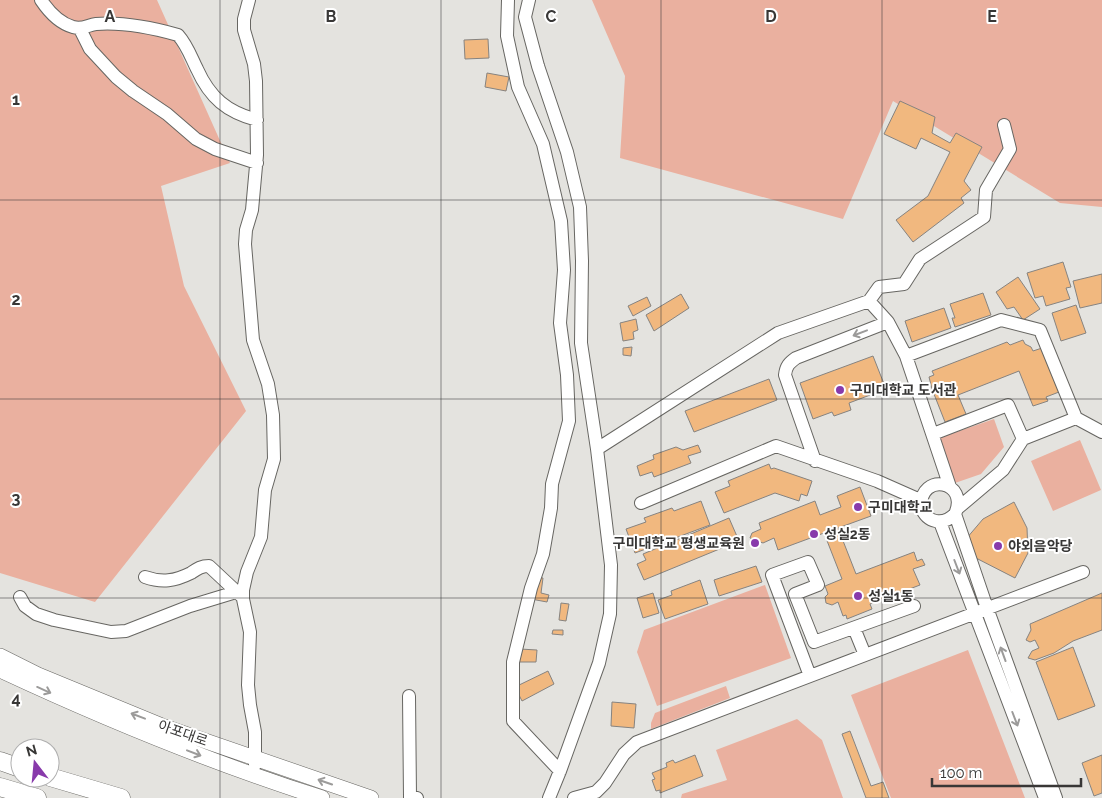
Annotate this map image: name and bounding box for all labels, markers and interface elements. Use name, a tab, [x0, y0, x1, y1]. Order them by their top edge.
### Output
text: A	[105, 7, 116, 26]
text: B	[326, 7, 337, 26]
text: C	[546, 7, 557, 26]
text: D	[765, 7, 777, 26]
text: E	[987, 7, 997, 26]
text: 1	[12, 90, 20, 109]
text: 2	[11, 290, 21, 309]
one-way arrow	[853, 329, 868, 338]
place label: 구미대학교 도서관	[850, 382, 957, 398]
marker: 구미대학교 도서관	[834, 384, 846, 396]
text: 3	[12, 489, 21, 508]
place label: 구미대학교	[868, 499, 933, 515]
marker: 구미대학교	[852, 501, 864, 513]
place label: 성실2동	[824, 526, 871, 542]
marker: 성실2동	[808, 528, 820, 540]
place label: 구미대학교 평생교육원	[613, 535, 745, 551]
marker: 구미대학교 평생교육원	[749, 537, 761, 549]
place label: 야외음악당	[1008, 538, 1073, 554]
marker: 야외음악당	[992, 540, 1004, 552]
one-way arrow	[953, 559, 962, 575]
place label: 성실1동	[868, 588, 914, 604]
marker: 성실1동	[852, 590, 864, 602]
one-way arrow	[998, 646, 1007, 662]
one-way arrow	[36, 686, 51, 696]
text: 4	[11, 689, 21, 708]
one-way arrow	[131, 711, 146, 720]
one-way arrow	[1011, 711, 1020, 726]
street label: 아포대로	[156, 717, 210, 749]
north arrow	[10, 738, 60, 788]
text: N	[24, 741, 39, 760]
one-way arrow	[186, 749, 201, 759]
scale bar	[932, 756, 1081, 788]
text: 100 m	[940, 764, 982, 782]
one-way arrow	[317, 777, 333, 786]

